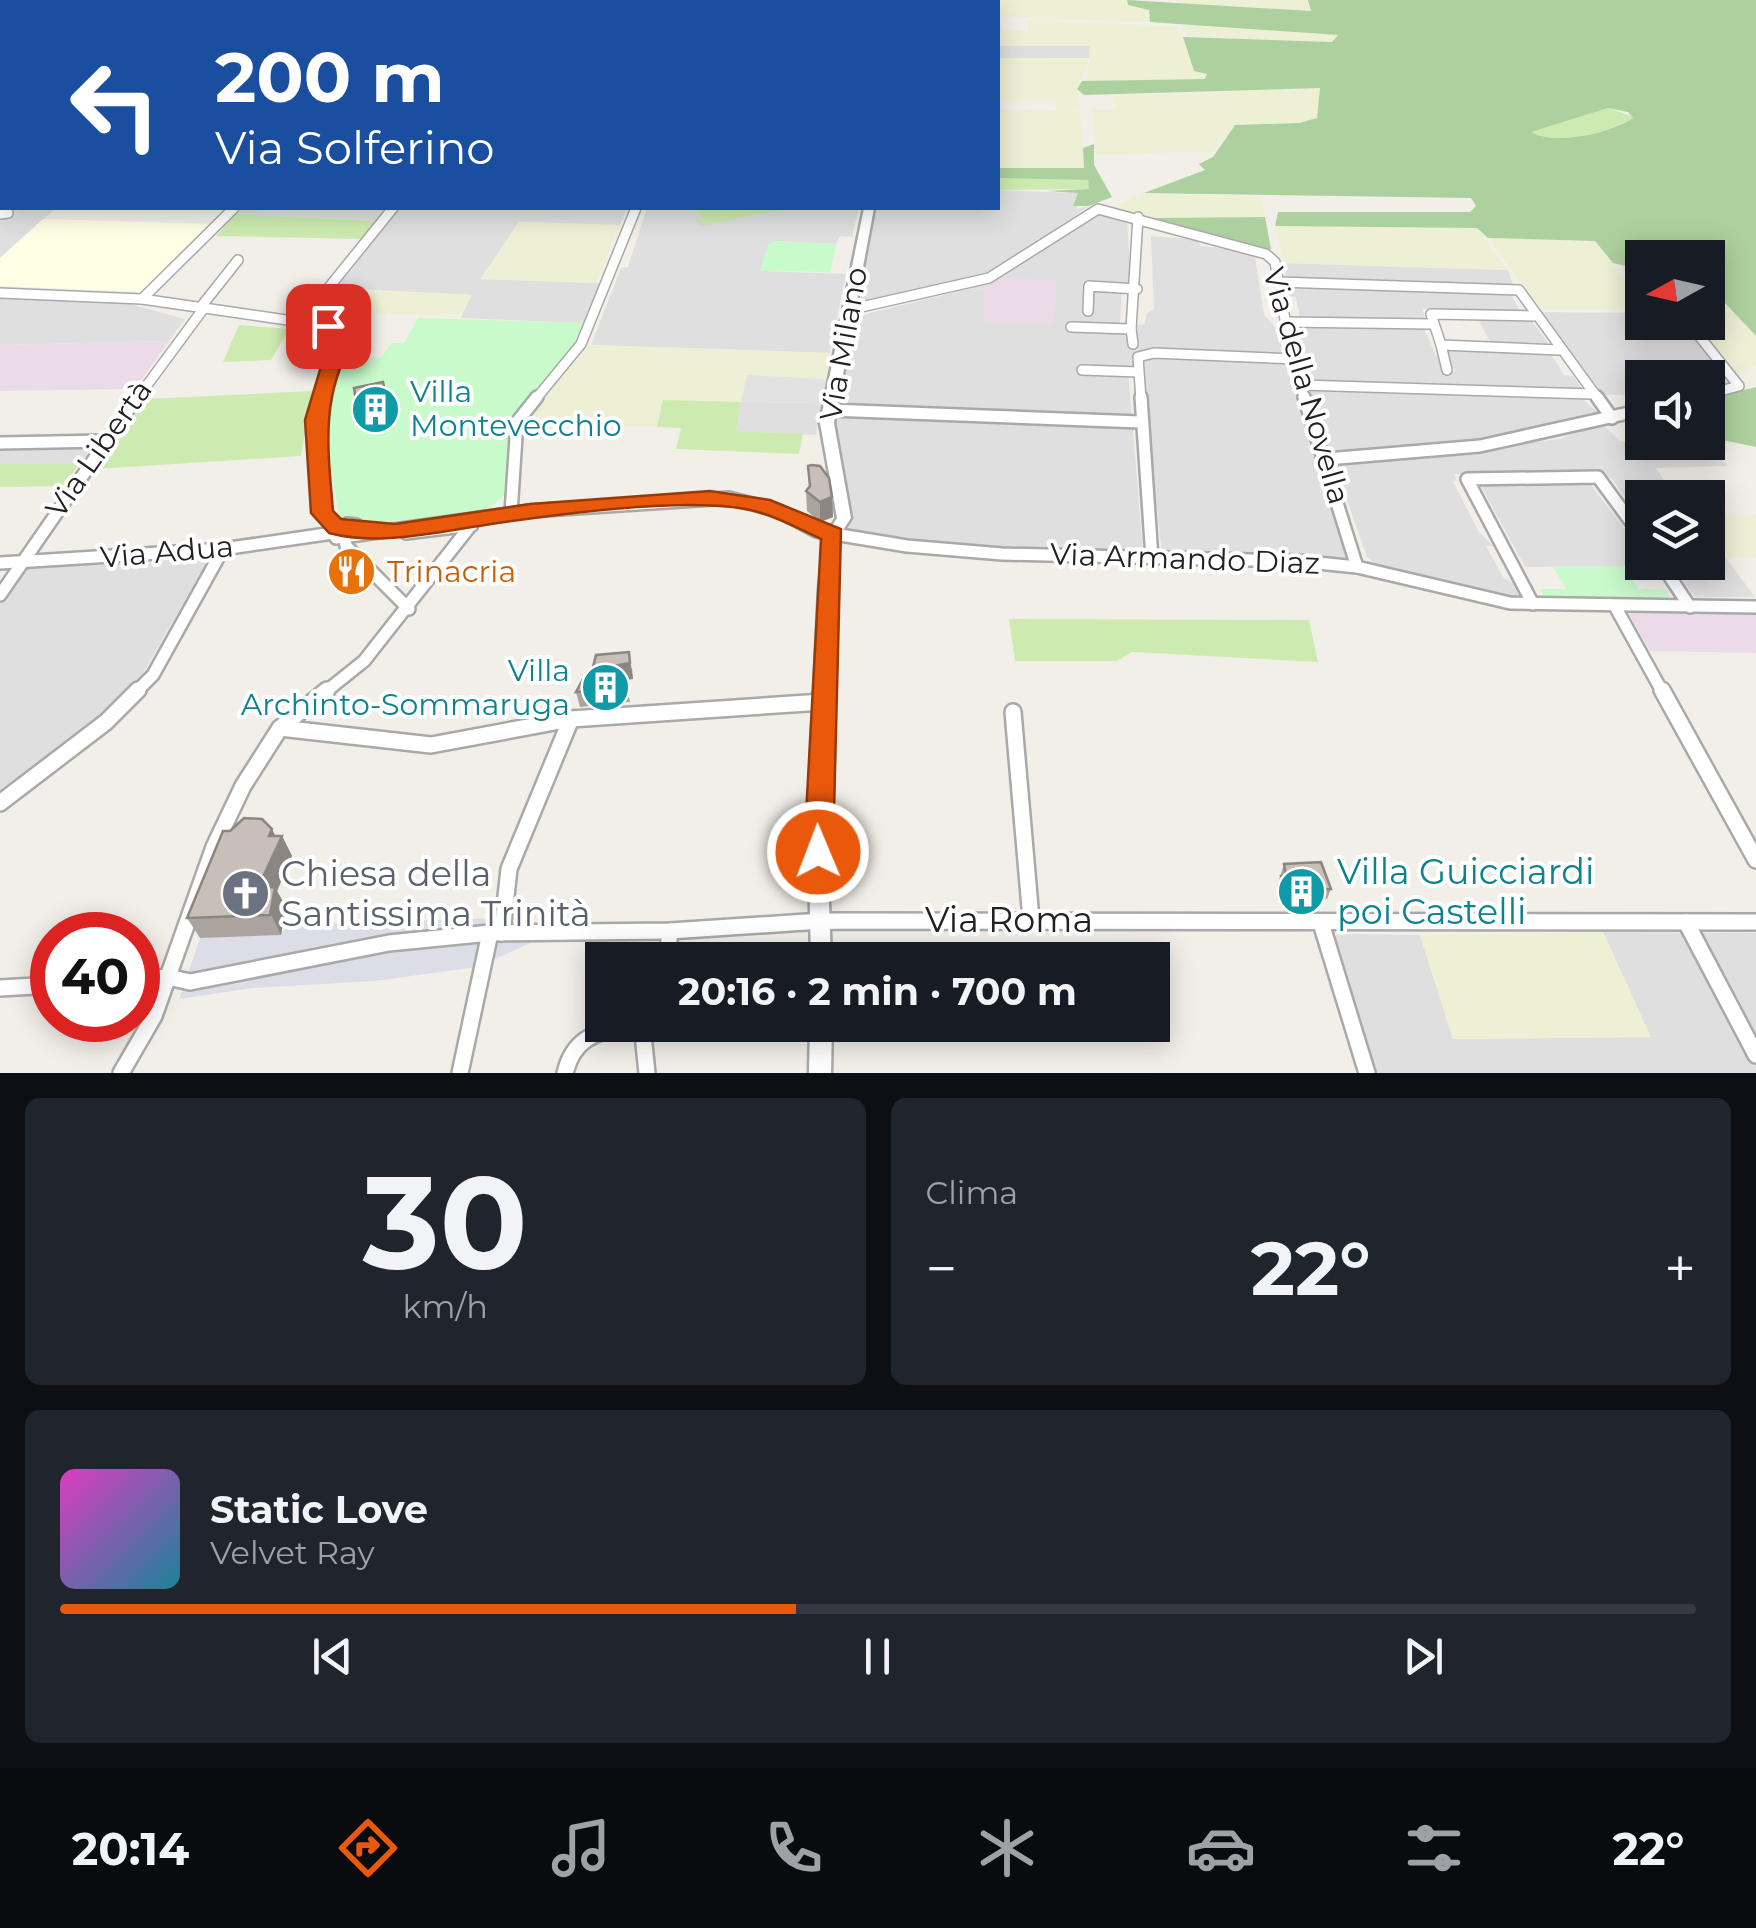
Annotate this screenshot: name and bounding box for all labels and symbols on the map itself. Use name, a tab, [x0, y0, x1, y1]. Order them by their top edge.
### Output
north arrow	[1625, 240, 1725, 340]
street label: Via della Novella	[1255, 263, 1358, 509]
street label: Via Milano	[812, 264, 875, 424]
pin	[286, 284, 371, 369]
street label: Via Libertà	[38, 373, 160, 525]
place label: Villa Montevecchio	[410, 373, 622, 444]
building icon: Villa Montevecchio	[349, 383, 401, 435]
street label: Via Adua	[99, 527, 235, 576]
street label: Via Armando Diaz	[1049, 535, 1321, 582]
restaurant icon: Trinacria	[326, 546, 378, 598]
place label: Trinacria	[387, 553, 516, 590]
place label: Villa Archinto-Sommaruga	[241, 652, 570, 723]
building icon: Villa Archinto-Sommaruga	[579, 662, 631, 714]
position arrow	[766, 800, 870, 904]
place label: Villa Guicciardi poi Castelli	[1337, 850, 1595, 933]
place label: Chiesa della Santissima Trinità	[281, 852, 591, 935]
building icon: Villa Guicciardi poi Castelli	[1276, 866, 1328, 918]
church icon: Chiesa della Santissima Trinità	[220, 868, 272, 920]
street label: Via Roma	[925, 898, 1093, 941]
speed limit sign: 40	[30, 912, 160, 1042]

